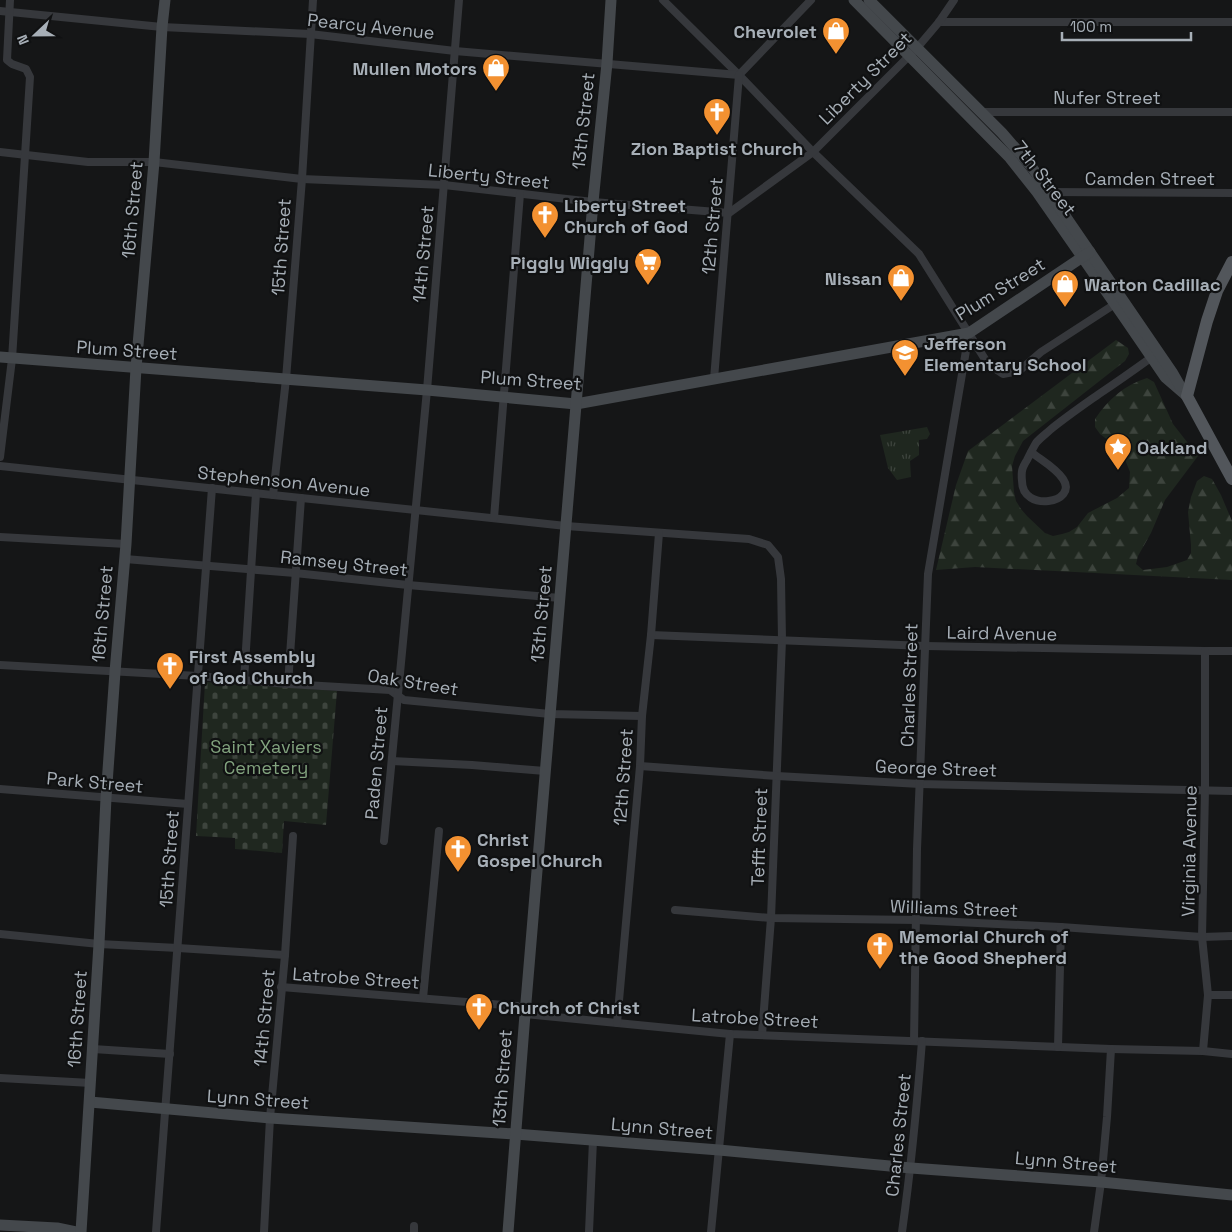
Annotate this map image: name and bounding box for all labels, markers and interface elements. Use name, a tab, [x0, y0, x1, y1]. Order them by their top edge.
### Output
street label: Pearcy Avenue	[306, 8, 436, 44]
north arrow	[10, 10, 60, 60]
scale bar	[1062, 10, 1191, 42]
shop icon: Chevrolet	[821, 16, 851, 55]
text: 100 m	[1070, 17, 1112, 36]
place label: Chevrolet	[733, 20, 817, 43]
street label: Liberty Street	[814, 27, 916, 129]
text: N	[13, 32, 33, 48]
shop icon: Mullen Motors	[481, 53, 511, 92]
place label: Mullen Motors	[353, 57, 477, 80]
street label: 13th Street	[566, 71, 600, 171]
street label: Nufer Street	[1053, 86, 1161, 109]
church icon: Zion Baptist Church	[702, 97, 732, 136]
street label: 7th Street	[1009, 136, 1081, 220]
place label: Zion Baptist Church	[631, 137, 803, 160]
street label: Liberty Street	[427, 158, 551, 194]
street label: 16th Street	[116, 160, 148, 260]
street label: Camden Street	[1085, 167, 1215, 190]
street label: 12th Street	[696, 177, 728, 275]
place label: Liberty Street Church of God	[564, 194, 688, 238]
street label: 15th Street	[266, 198, 296, 296]
church icon: Liberty Street Church of God	[530, 200, 560, 239]
street label: 14th Street	[407, 204, 439, 304]
supermarket icon: Piggly Wiggly	[633, 247, 663, 286]
place label: Piggly Wiggly	[510, 251, 629, 274]
street label: Plum Street	[951, 252, 1049, 326]
shop icon: Nissan	[886, 263, 916, 302]
place label: Nissan	[825, 267, 882, 290]
shop icon: Warton Cadillac	[1050, 269, 1080, 308]
place label: Warton Cadillac	[1084, 273, 1221, 296]
place label: Jefferson Elementary School	[924, 332, 1087, 376]
street label: Plum Street	[76, 335, 178, 365]
school or university icon: Jefferson Elementary School	[890, 338, 920, 377]
street label: Plum Street	[480, 365, 582, 395]
place icon: Oakland	[1103, 432, 1133, 471]
place label: Oakland	[1137, 436, 1208, 459]
street label: Stephenson Avenue	[196, 460, 372, 502]
street label: Ramsey Street	[279, 545, 409, 581]
street label: 16th Street	[86, 564, 118, 664]
street label: 13th Street	[525, 565, 557, 663]
street label: Laird Avenue	[947, 621, 1057, 645]
street label: Charles Street	[895, 623, 923, 747]
place label: First Assembly of God Church	[189, 645, 316, 689]
church icon: First Assembly of God Church	[155, 651, 185, 690]
street label: Oak Street	[366, 663, 460, 701]
street label: Paden Street	[360, 705, 392, 821]
street label: 12th Street	[608, 728, 638, 826]
park label: Saint Xaviers Cemetery	[210, 735, 322, 779]
street label: George Street	[875, 754, 997, 782]
street label: Park Street	[46, 766, 144, 798]
street label: Virginia Avenue	[1176, 785, 1202, 917]
street label: Tefft Street	[746, 787, 772, 887]
street label: 15th Street	[154, 810, 184, 908]
place label: Christ Gospel Church	[477, 828, 603, 872]
church icon: Christ Gospel Church	[443, 834, 473, 873]
street label: Williams Street	[889, 894, 1019, 922]
place label: Memorial Church of the Good Shepherd	[899, 925, 1069, 969]
church icon: Memorial Church of the Good Shepherd	[865, 931, 895, 970]
street label: Latrobe Street	[292, 962, 420, 994]
street label: 14th Street	[248, 968, 280, 1068]
street label: 16th Street	[62, 970, 92, 1068]
church icon: Church of Christ	[464, 992, 494, 1031]
place label: Church of Christ	[498, 996, 640, 1019]
street label: Latrobe Street	[691, 1003, 819, 1033]
street label: 13th Street	[487, 1029, 517, 1127]
street label: Charles Street	[880, 1072, 916, 1198]
street label: Lynn Street	[206, 1084, 310, 1114]
street label: Lynn Street	[610, 1112, 714, 1144]
street label: Lynn Street	[1014, 1146, 1118, 1178]

